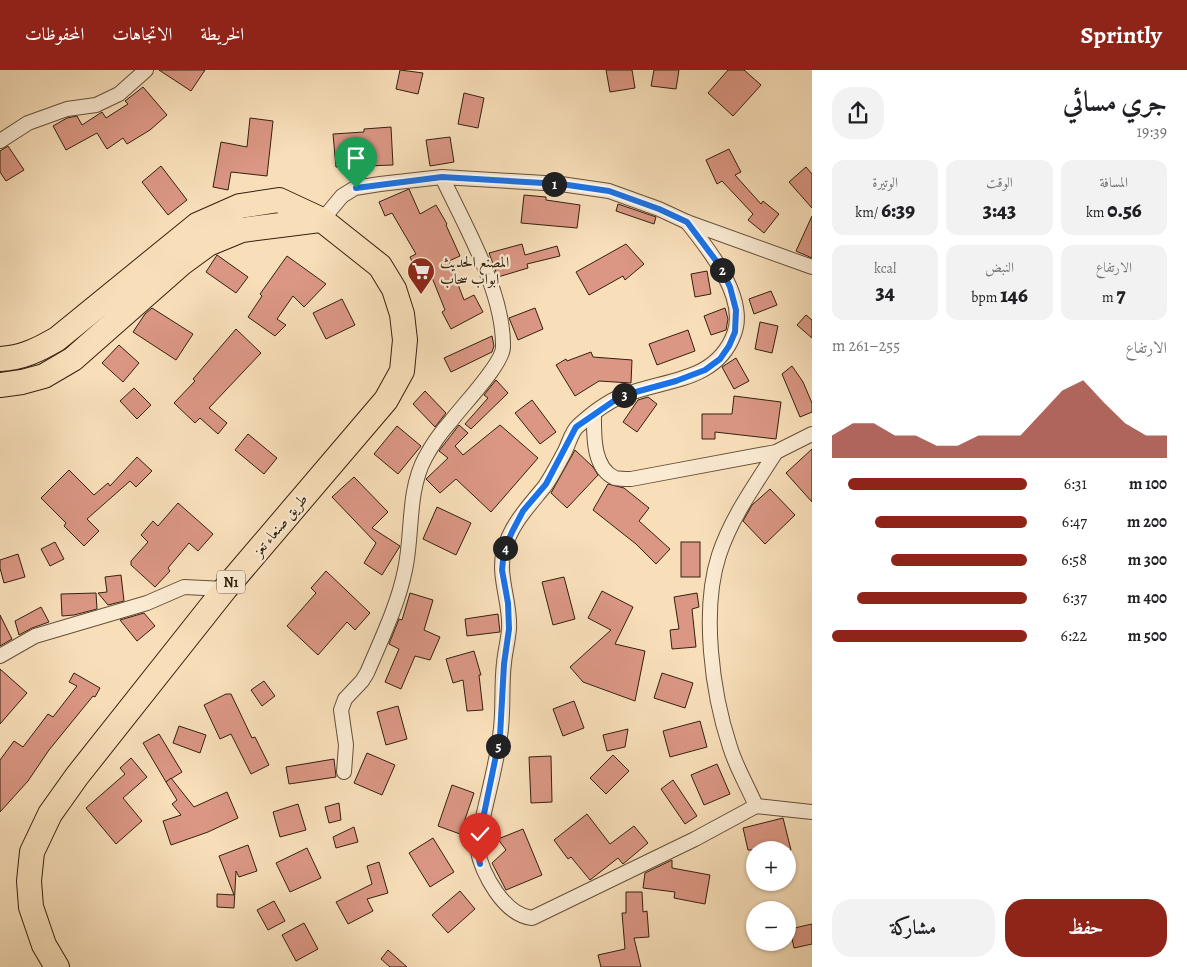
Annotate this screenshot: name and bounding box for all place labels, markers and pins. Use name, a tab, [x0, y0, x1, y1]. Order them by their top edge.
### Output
pin	[335, 137, 377, 188]
pin: 1	[542, 172, 566, 196]
place label: المصنع الحديث ابواب سحاب	[440, 252, 509, 289]
supermarket icon: المصنع الحديث ابواب سحاب	[406, 256, 436, 295]
pin: 2	[710, 258, 734, 282]
pin: 3	[612, 382, 636, 408]
pin: 4	[492, 536, 518, 560]
pin: 5	[486, 734, 510, 758]
pin	[459, 813, 501, 864]

